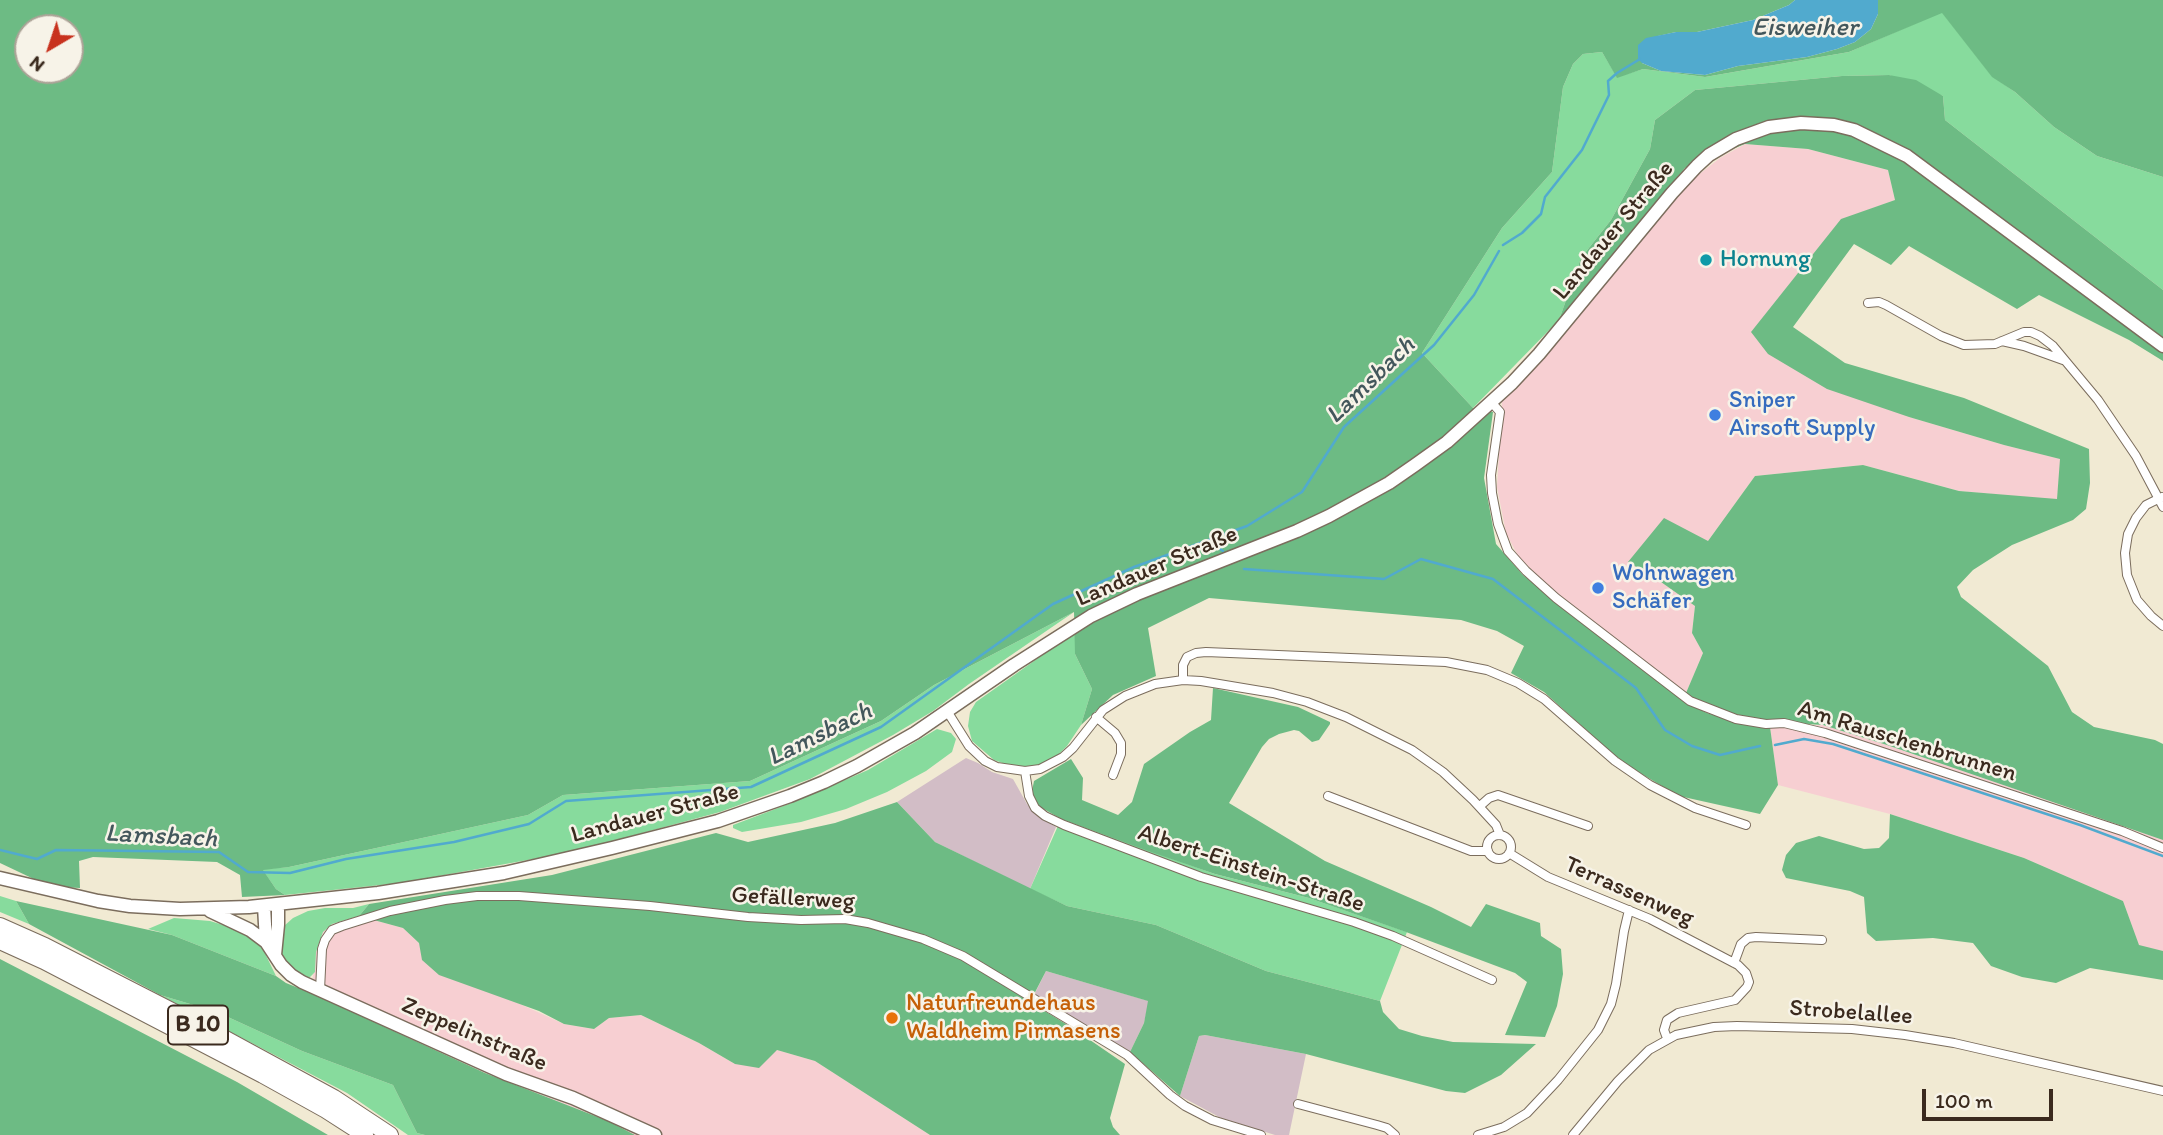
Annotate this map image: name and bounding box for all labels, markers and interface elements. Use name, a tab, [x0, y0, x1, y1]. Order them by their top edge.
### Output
water label: Eisweiher	[1752, 12, 1858, 44]
north arrow	[14, 14, 84, 84]
text: N	[25, 51, 49, 77]
street label: Landauer Straße	[1547, 156, 1681, 306]
place label: Hornung	[1720, 246, 1810, 274]
marker: Hornung	[1698, 252, 1714, 268]
water label: Lamsbach	[1320, 331, 1422, 431]
place label: Sniper Airsoft Supply	[1729, 387, 1875, 443]
marker: Sniper Airsoft Supply	[1707, 407, 1723, 423]
street label: Landauer Straße	[1072, 520, 1242, 614]
place label: Wohnwagen Schäfer	[1612, 560, 1735, 616]
marker: Wohnwagen Schäfer	[1590, 580, 1606, 596]
street label: Am Rauschenbrunnen	[1794, 695, 2020, 789]
water label: Lamsbach	[763, 696, 877, 774]
street label: Landauer Straße	[568, 778, 742, 850]
water label: Lamsbach	[104, 818, 218, 856]
street label: Albert-Einstein-Straße	[1134, 819, 1368, 919]
street label: Terrassenweg	[1560, 851, 1698, 933]
street label: Gefällerweg	[730, 881, 856, 917]
place label: Naturfreundehaus Waldheim Pirmasens	[906, 990, 1121, 1046]
street label: Zeppelinstraße	[397, 991, 551, 1079]
street label: Strobelallee	[1788, 994, 1914, 1032]
road number: B 10	[168, 1006, 228, 1044]
marker: Naturfreundehaus Waldheim Pirmasens	[884, 1010, 900, 1026]
scale bar	[1925, 1076, 2056, 1120]
text: 100 m	[1935, 1088, 1993, 1113]

